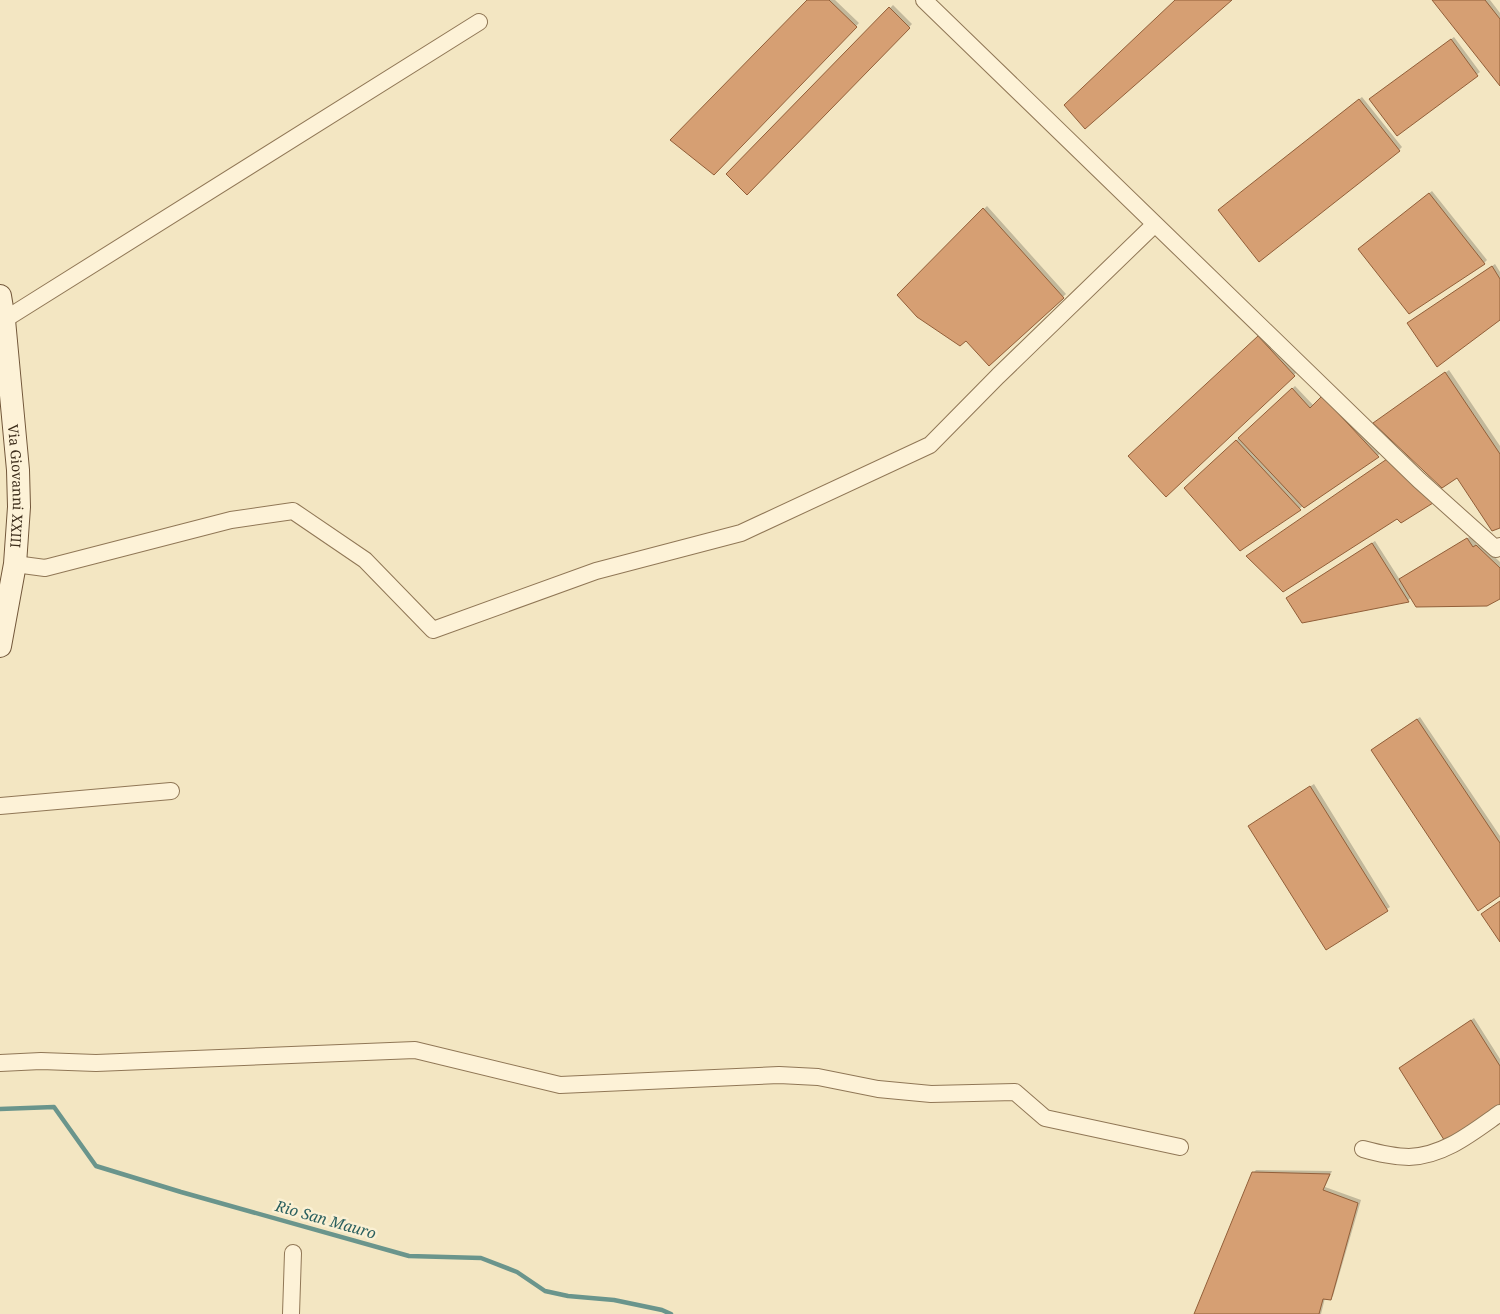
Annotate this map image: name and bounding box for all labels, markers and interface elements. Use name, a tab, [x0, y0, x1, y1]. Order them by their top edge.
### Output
street label: Via Giovanni XXIII	[4, 423, 29, 549]
water label: Rio San Mauro	[272, 1195, 379, 1243]

